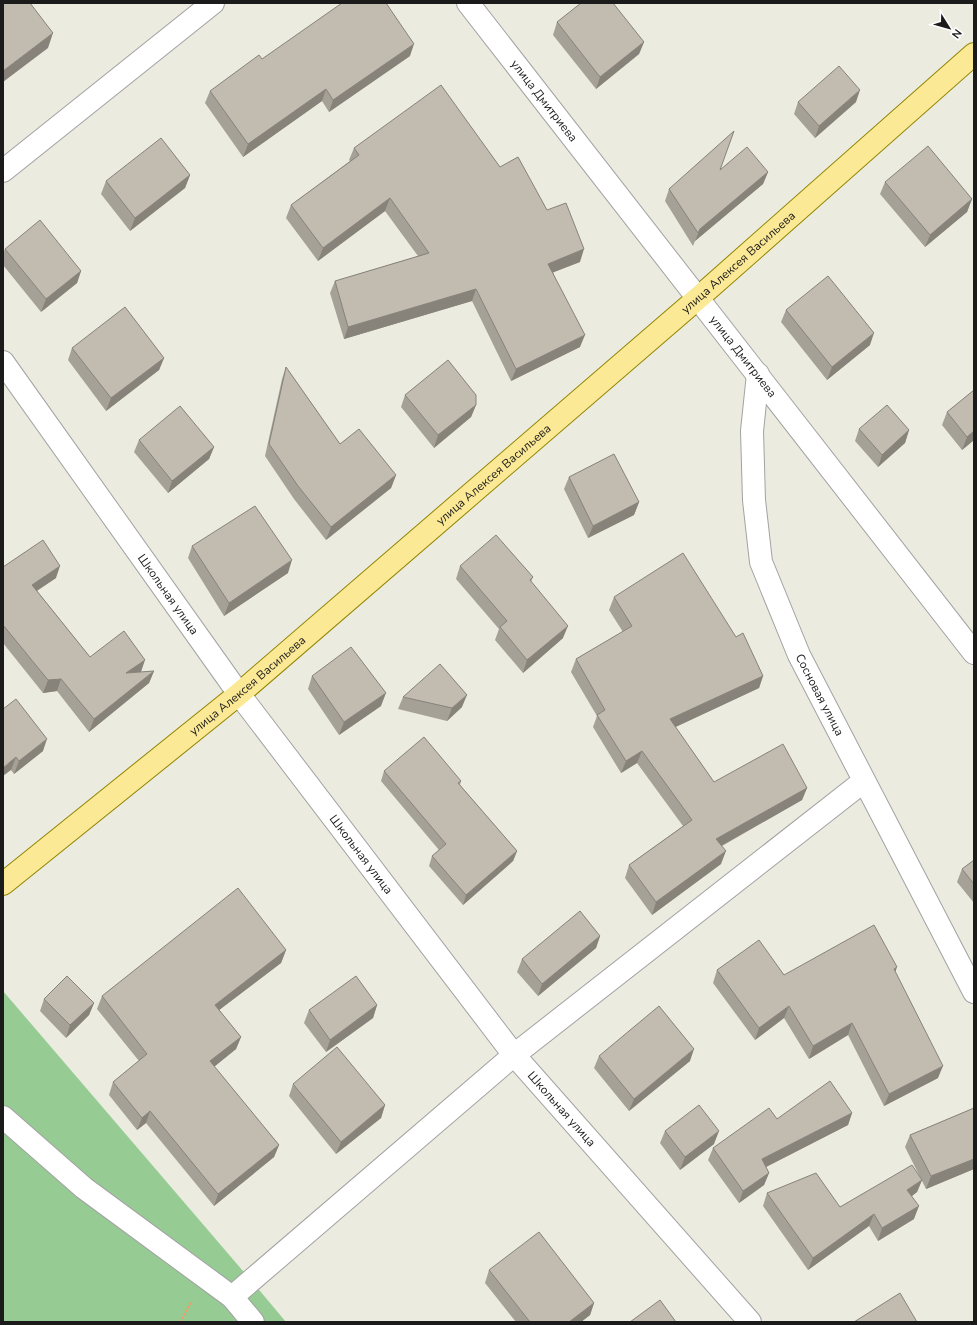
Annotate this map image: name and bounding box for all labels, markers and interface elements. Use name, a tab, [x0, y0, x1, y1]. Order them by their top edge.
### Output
north arrow	[929, 8, 969, 48]
text: N	[948, 26, 965, 42]
street label: улица Дмитриева	[507, 57, 581, 145]
street label: улица Алексея Васильева	[678, 208, 799, 317]
street label: улица Дмитриева	[706, 312, 780, 401]
street label: улица Алексея Васильева	[433, 420, 554, 529]
street label: Школьная улица	[134, 551, 202, 638]
street label: улица Алексея Васильева	[186, 632, 309, 739]
street label: Сосновая улица	[792, 651, 848, 739]
street label: Школьная улица	[326, 812, 397, 897]
street label: Школьная улица	[524, 1068, 599, 1150]

